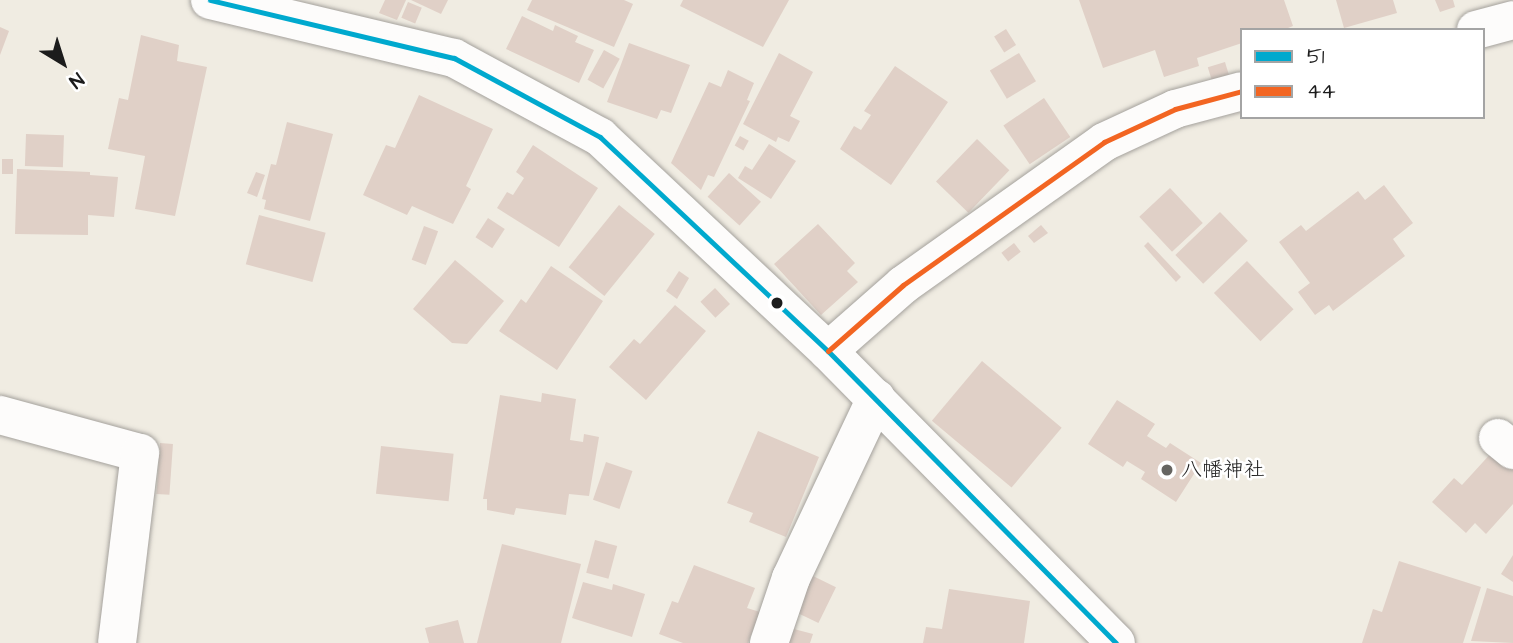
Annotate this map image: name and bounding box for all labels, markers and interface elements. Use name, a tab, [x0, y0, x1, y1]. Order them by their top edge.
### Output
north arrow	[28, 28, 98, 98]
legend	[1240, 28, 1485, 119]
text: 51	[1307, 42, 1325, 71]
text: N	[63, 66, 89, 94]
text: 44	[1307, 77, 1336, 106]
unlabelled marker	[770, 296, 784, 310]
place label: 八幡神社	[1181, 457, 1265, 483]
marker: 八幡神社	[1159, 462, 1175, 478]

